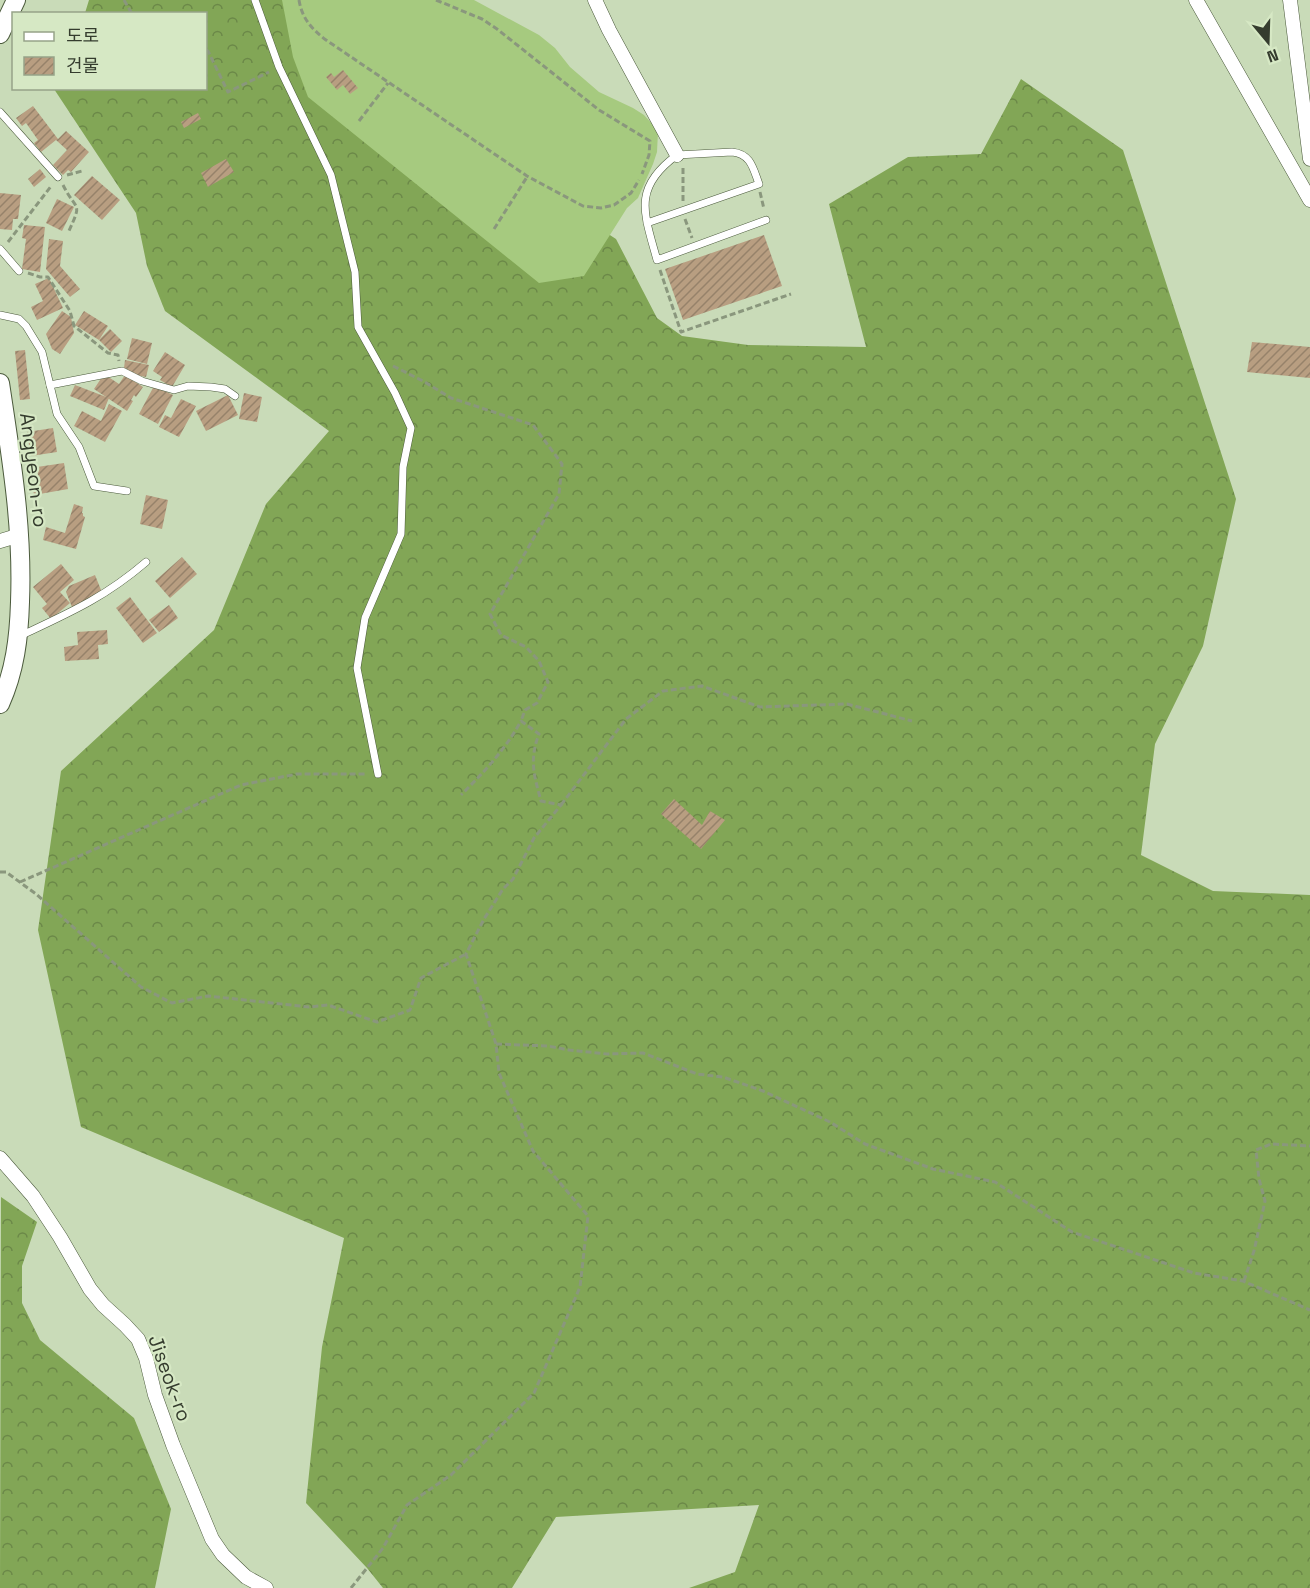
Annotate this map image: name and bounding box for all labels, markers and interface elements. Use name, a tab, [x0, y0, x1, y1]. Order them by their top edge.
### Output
legend	[12, 12, 207, 90]
north arrow	[1238, 12, 1298, 72]
text: 도로	[66, 24, 99, 47]
text: N	[1264, 44, 1281, 67]
text: 건물	[66, 54, 99, 77]
street label: Angyeon-ro	[14, 411, 54, 529]
street label: Jiseok-ro	[142, 1331, 198, 1425]

